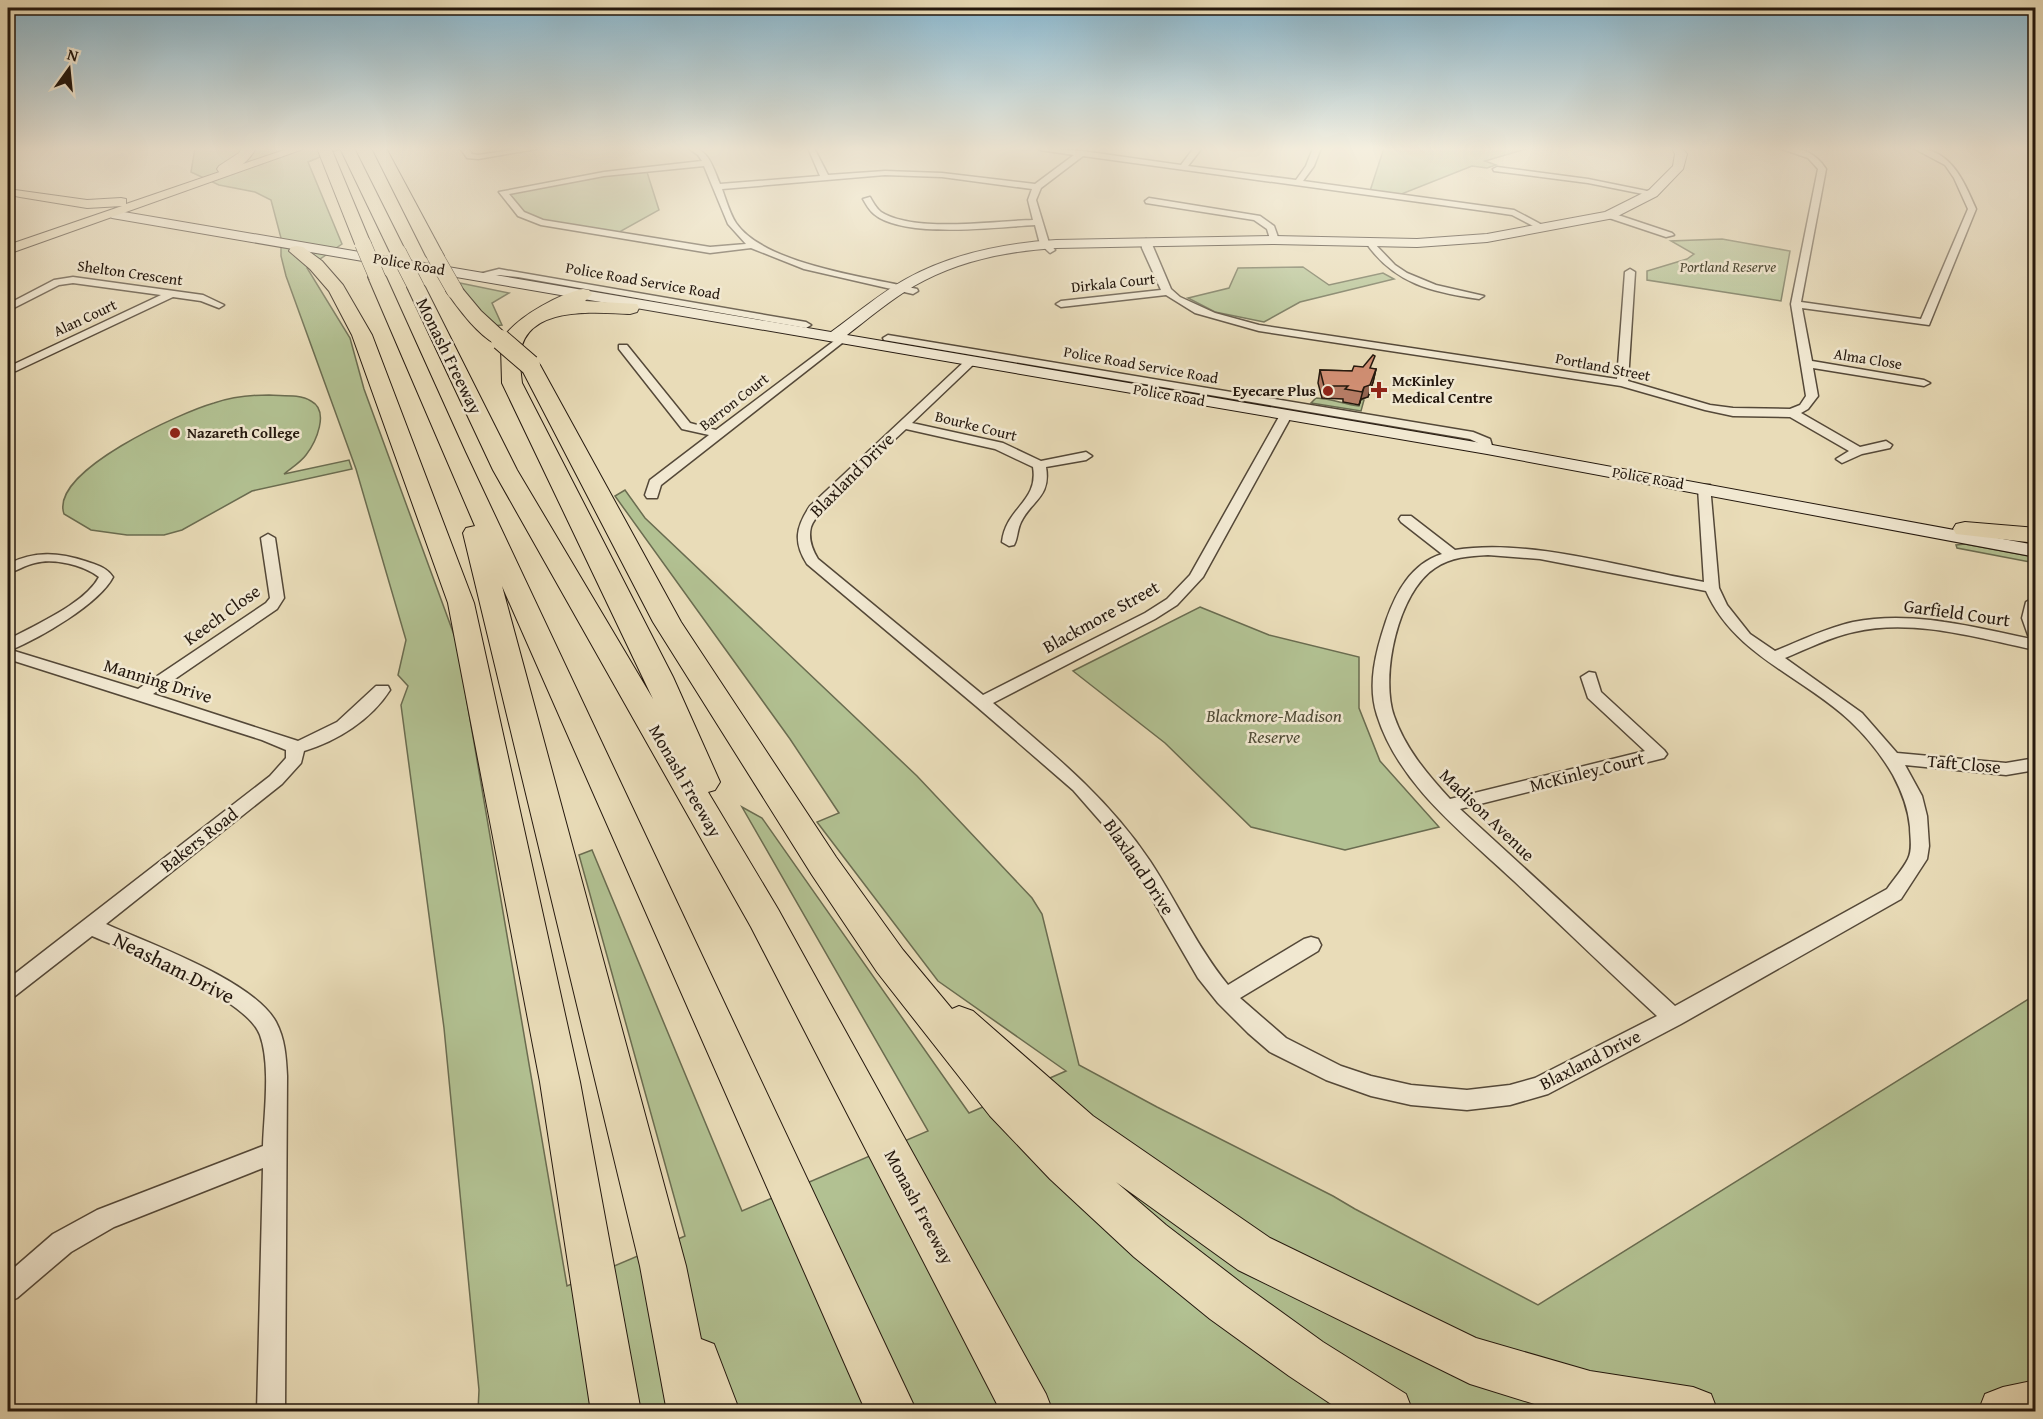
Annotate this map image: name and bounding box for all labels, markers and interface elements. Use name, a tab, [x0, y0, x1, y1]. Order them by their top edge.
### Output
north arrow	[39, 39, 99, 99]
text: N	[65, 42, 81, 68]
street label: Police Road	[372, 247, 447, 280]
street label: Shelton Crescent	[76, 255, 185, 290]
park label: Portland Reserve	[1679, 256, 1776, 277]
street label: Police Road Service Road	[564, 257, 722, 304]
street label: Dirkala Court	[1070, 268, 1157, 297]
street label: Alan Court	[50, 293, 120, 341]
street label: Monash Freeway	[410, 293, 489, 419]
street label: Police Road Service Road	[1062, 341, 1220, 388]
street label: Alma Close	[1832, 343, 1904, 374]
street label: Portland Street	[1554, 347, 1653, 386]
street label: Barron Court	[695, 368, 773, 435]
place label: McKinley Medical Centre	[1392, 370, 1493, 408]
street label: Police Road	[1132, 378, 1207, 411]
place label: Eyecare Plus	[1233, 380, 1316, 401]
marker: McKinley Medical Centre	[1370, 381, 1388, 399]
marker: Eyecare Plus	[1321, 384, 1335, 398]
street label: Bourke Court	[933, 405, 1020, 446]
place label: Nazareth College	[187, 422, 300, 443]
marker: Nazareth College	[168, 426, 182, 440]
street label: Blaxland Drive	[803, 426, 900, 523]
street label: Police Road	[1611, 461, 1686, 494]
street label: Blackmore Street	[1038, 573, 1165, 660]
street label: Keech Close	[178, 578, 266, 652]
street label: Garfield Court	[1902, 592, 2013, 633]
street label: Manning Drive	[101, 651, 216, 710]
park label: Blackmore-Madison Reserve	[1205, 702, 1342, 750]
street label: Monash Freeway	[642, 719, 729, 842]
street label: McKinley Court	[1527, 744, 1648, 799]
street label: Taft Close	[1926, 747, 2002, 780]
street label: Madison Avenue	[1433, 762, 1541, 867]
street label: Bakers Road	[154, 800, 244, 879]
street label: Blaxland Drive	[1097, 813, 1182, 920]
street label: Neasham Drive	[108, 924, 240, 1011]
street label: Blaxland Drive	[1534, 1022, 1645, 1097]
street label: Monash Freeway	[878, 1145, 961, 1269]

